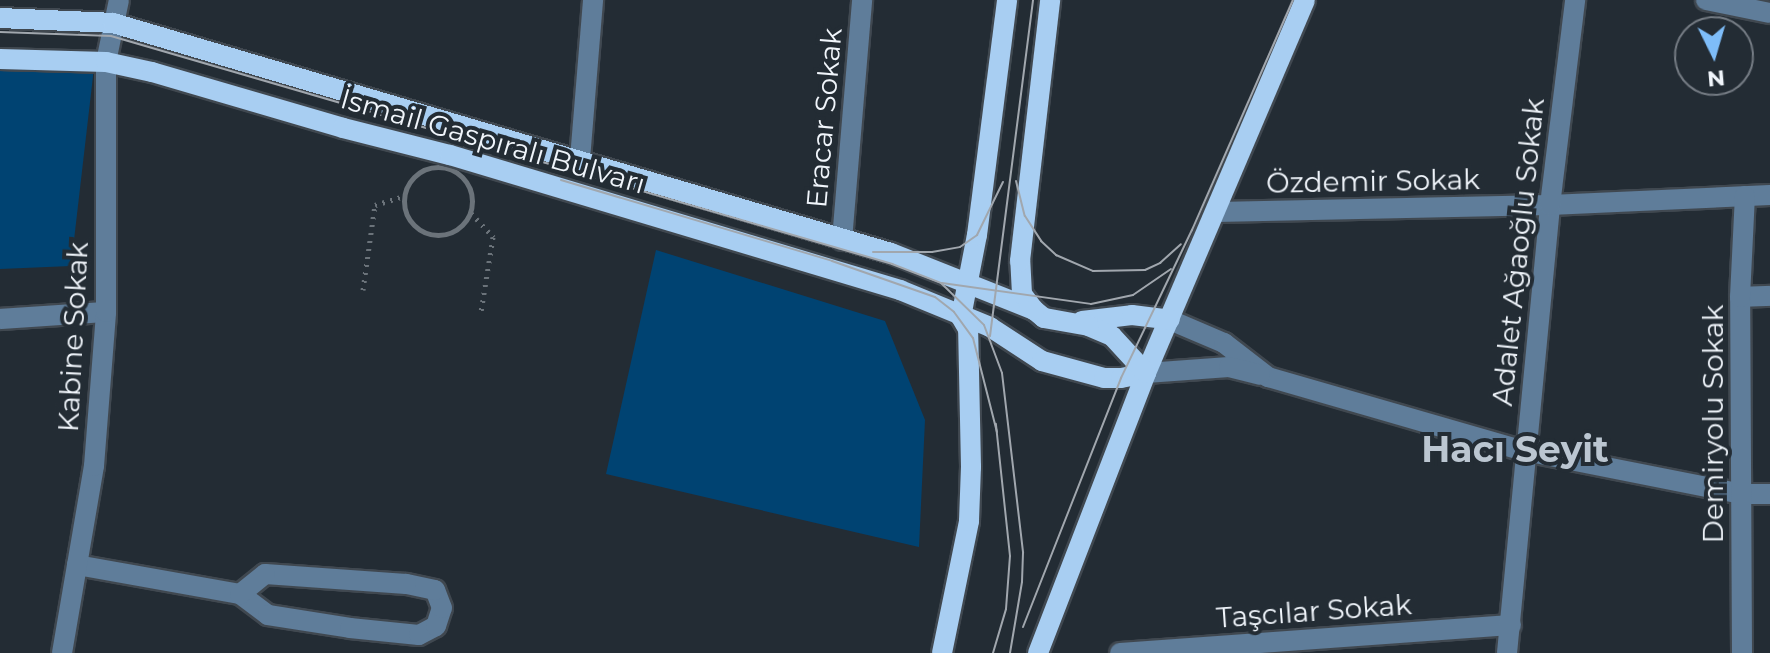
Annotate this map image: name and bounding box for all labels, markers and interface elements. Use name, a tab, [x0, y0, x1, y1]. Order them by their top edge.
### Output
north arrow	[1674, 16, 1754, 96]
street label: Eracar Sokak	[799, 27, 849, 209]
text: N	[1706, 64, 1726, 93]
street label: İsmail Gaspıralı Bulvarı	[337, 81, 649, 201]
street label: Adalet Ağaoğlu Sokak	[1485, 97, 1551, 407]
street label: Özdemir Sokak	[1266, 162, 1480, 200]
street label: Kabine Sokak	[51, 241, 95, 433]
street label: Demiryolu Sokak	[1696, 305, 1730, 543]
district label: Hacı Seyit	[1421, 428, 1609, 472]
street label: Taşcılar Sokak	[1215, 587, 1413, 635]

